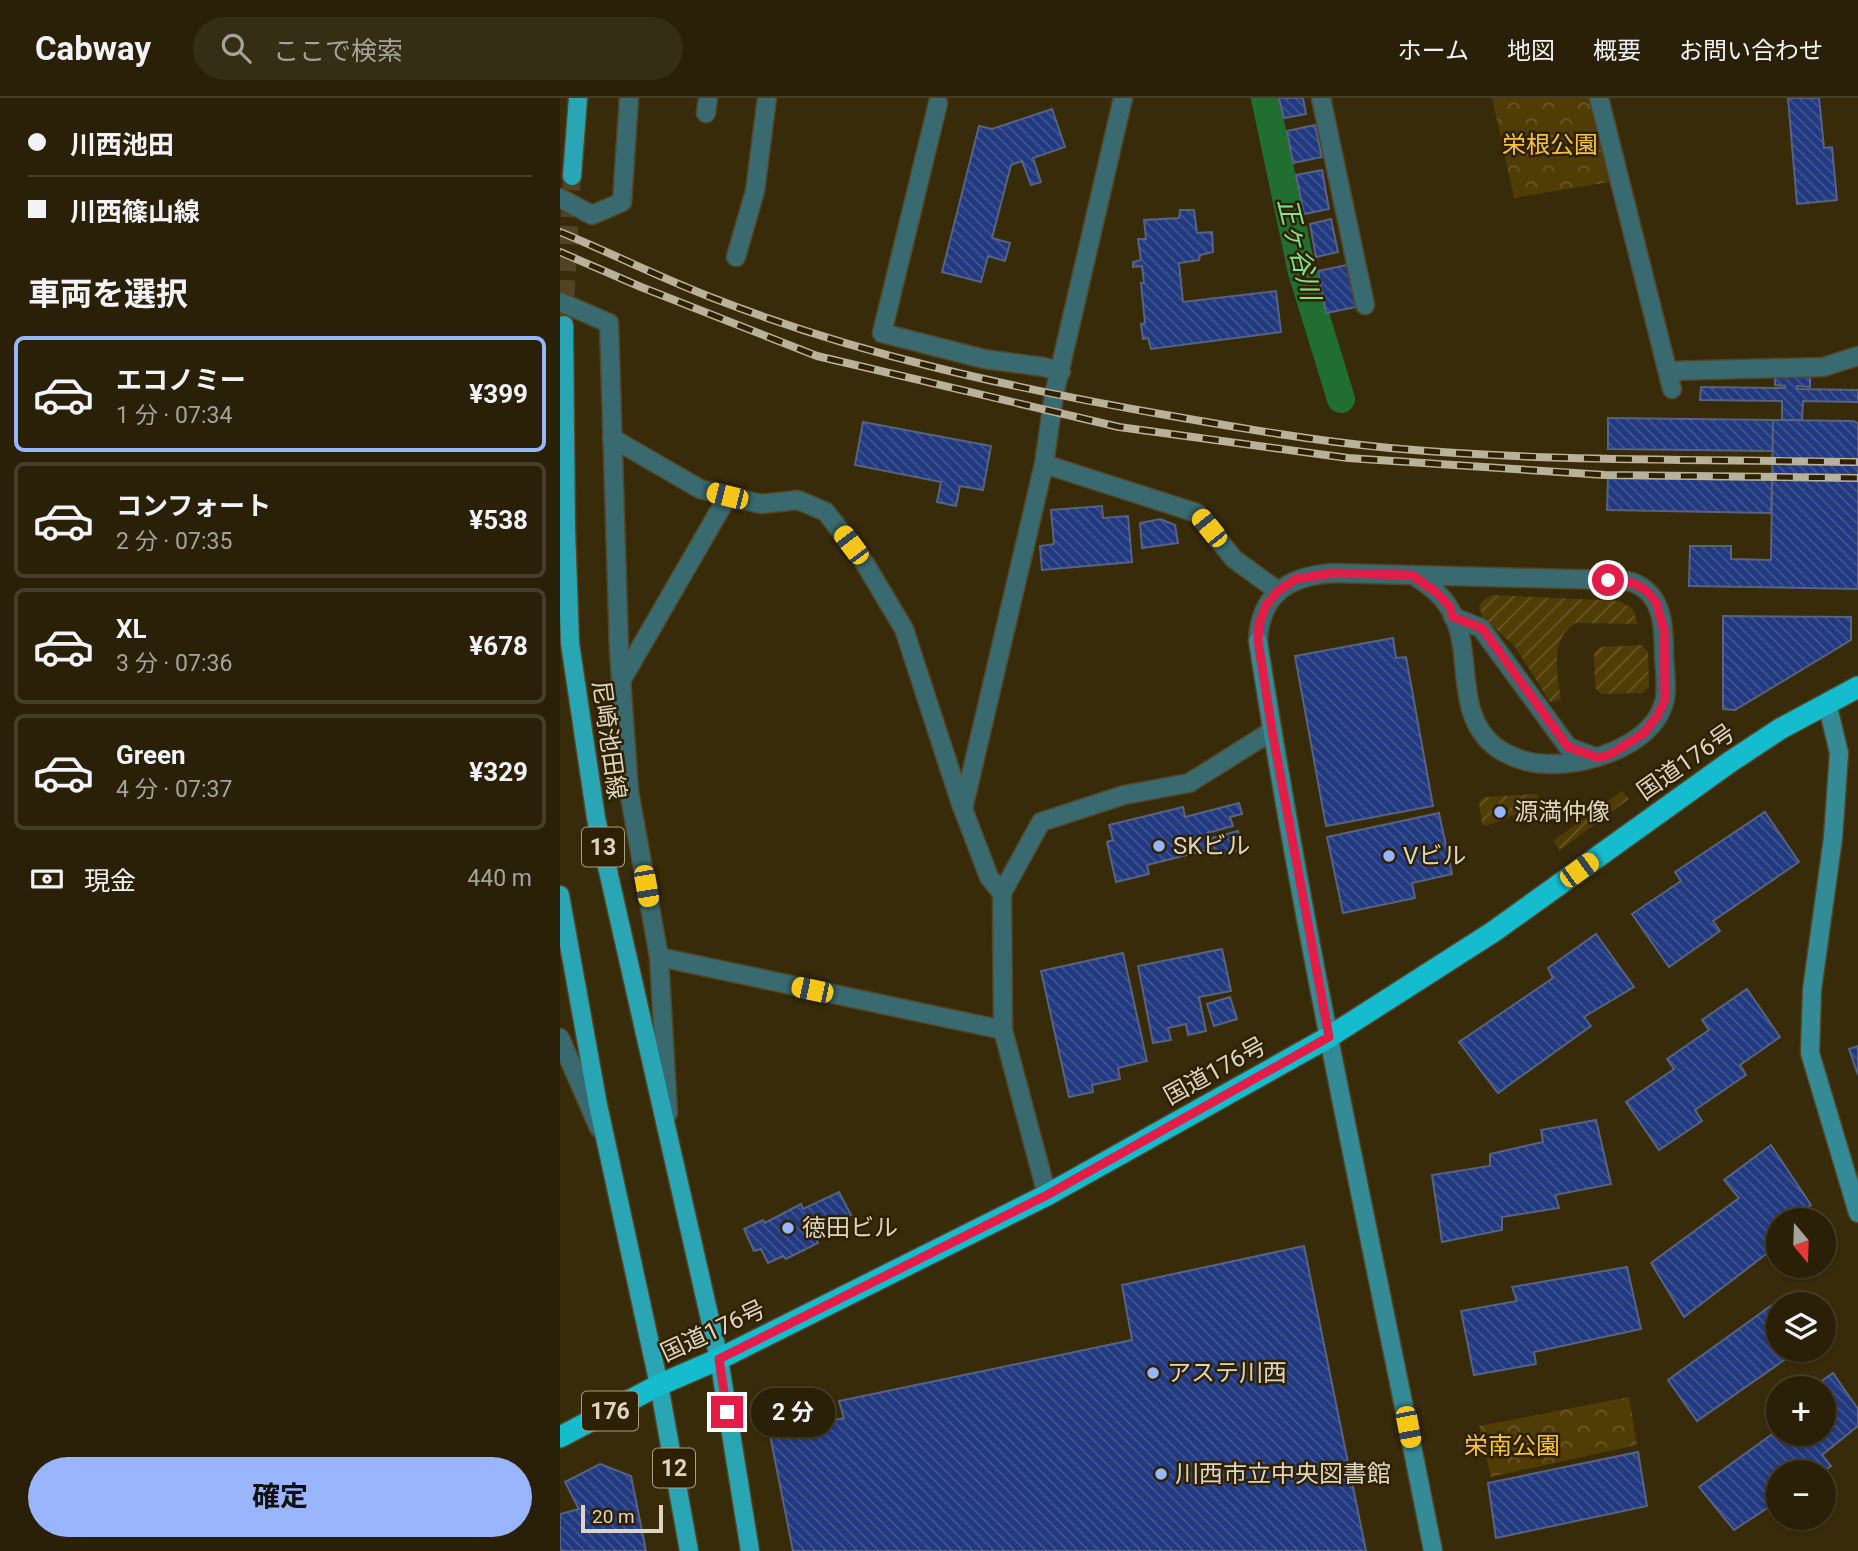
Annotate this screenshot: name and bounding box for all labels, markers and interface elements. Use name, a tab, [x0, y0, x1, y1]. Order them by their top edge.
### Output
search box	[193, 17, 683, 80]
text: Cabway	[35, 29, 151, 68]
icon: search	[217, 29, 255, 67]
text: ここで検索	[273, 36, 403, 66]
text: ホーム	[1398, 37, 1469, 65]
text: 地図	[1507, 37, 1555, 65]
text: 概要	[1593, 37, 1641, 65]
text: お問い合わせ	[1679, 37, 1823, 65]
text: 川西池田	[70, 130, 174, 160]
park label: 栄根公園	[1502, 131, 1598, 159]
water label: 正ヶ谷川	[1272, 195, 1327, 306]
text: 川西篠山線	[70, 197, 200, 227]
text: 車両を選択	[28, 275, 188, 313]
icon: car	[32, 363, 95, 426]
text: エコノミー	[116, 365, 246, 395]
text: ¥399	[469, 379, 528, 409]
text: 1 分 · 07:34	[116, 402, 232, 429]
car	[705, 481, 750, 511]
icon: car	[32, 489, 95, 552]
text: コンフォート	[116, 491, 271, 521]
text: ¥538	[469, 505, 528, 535]
car	[1188, 505, 1231, 551]
car	[830, 522, 873, 568]
text: 2 分 · 07:35	[116, 528, 232, 555]
route start	[1592, 564, 1624, 596]
text: XL	[116, 614, 147, 644]
icon: car	[32, 615, 95, 678]
text: ¥678	[469, 631, 528, 661]
text: 3 分 · 07:36	[116, 650, 232, 677]
street label: 尼崎池田線	[587, 679, 631, 801]
street label: 国道176号	[1632, 718, 1740, 806]
text: Green	[116, 740, 186, 770]
icon: car	[32, 741, 95, 804]
text: ¥329	[469, 757, 528, 787]
text: 4 分 · 07:37	[116, 776, 232, 803]
place label: 源満仲像	[1514, 798, 1610, 826]
marker: 源満仲像	[1492, 804, 1508, 820]
road number: 13	[582, 828, 624, 866]
place label: SKビル	[1173, 832, 1250, 860]
marker: SKビル	[1151, 838, 1167, 854]
place label: Vビル	[1403, 842, 1466, 870]
marker: Vビル	[1381, 848, 1397, 864]
car	[1556, 849, 1603, 891]
icon: cash	[28, 860, 66, 898]
car	[633, 863, 660, 909]
text: 440 m	[467, 865, 532, 892]
text: 現金	[84, 866, 136, 896]
car	[790, 975, 835, 1005]
street label: 国道176号	[1159, 1031, 1271, 1111]
north arrow	[1766, 1208, 1836, 1278]
map controls	[1766, 1208, 1836, 1530]
place label: 徳田ビル	[802, 1214, 898, 1242]
marker: 徳田ビル	[780, 1220, 796, 1236]
button: layers	[1766, 1292, 1836, 1362]
street label: 国道176号	[656, 1295, 770, 1367]
place label: アステ川西	[1167, 1359, 1287, 1387]
marker: アステ川西	[1145, 1365, 1161, 1381]
button: +	[1766, 1376, 1836, 1446]
callout: 2 分	[752, 1388, 836, 1436]
road number: 176	[582, 1392, 638, 1430]
route end	[711, 1396, 743, 1428]
text: 2 分	[772, 1399, 814, 1426]
car	[1394, 1404, 1423, 1450]
park label: 栄南公園	[1464, 1432, 1560, 1460]
road number: 12	[653, 1448, 695, 1488]
button: 確定	[28, 1457, 532, 1537]
place label: 川西市立中央図書館	[1175, 1460, 1391, 1488]
button: −	[1766, 1460, 1836, 1530]
marker: 川西市立中央図書館	[1153, 1466, 1169, 1482]
scale bar	[581, 1502, 663, 1534]
text: 20 m	[592, 1505, 635, 1528]

